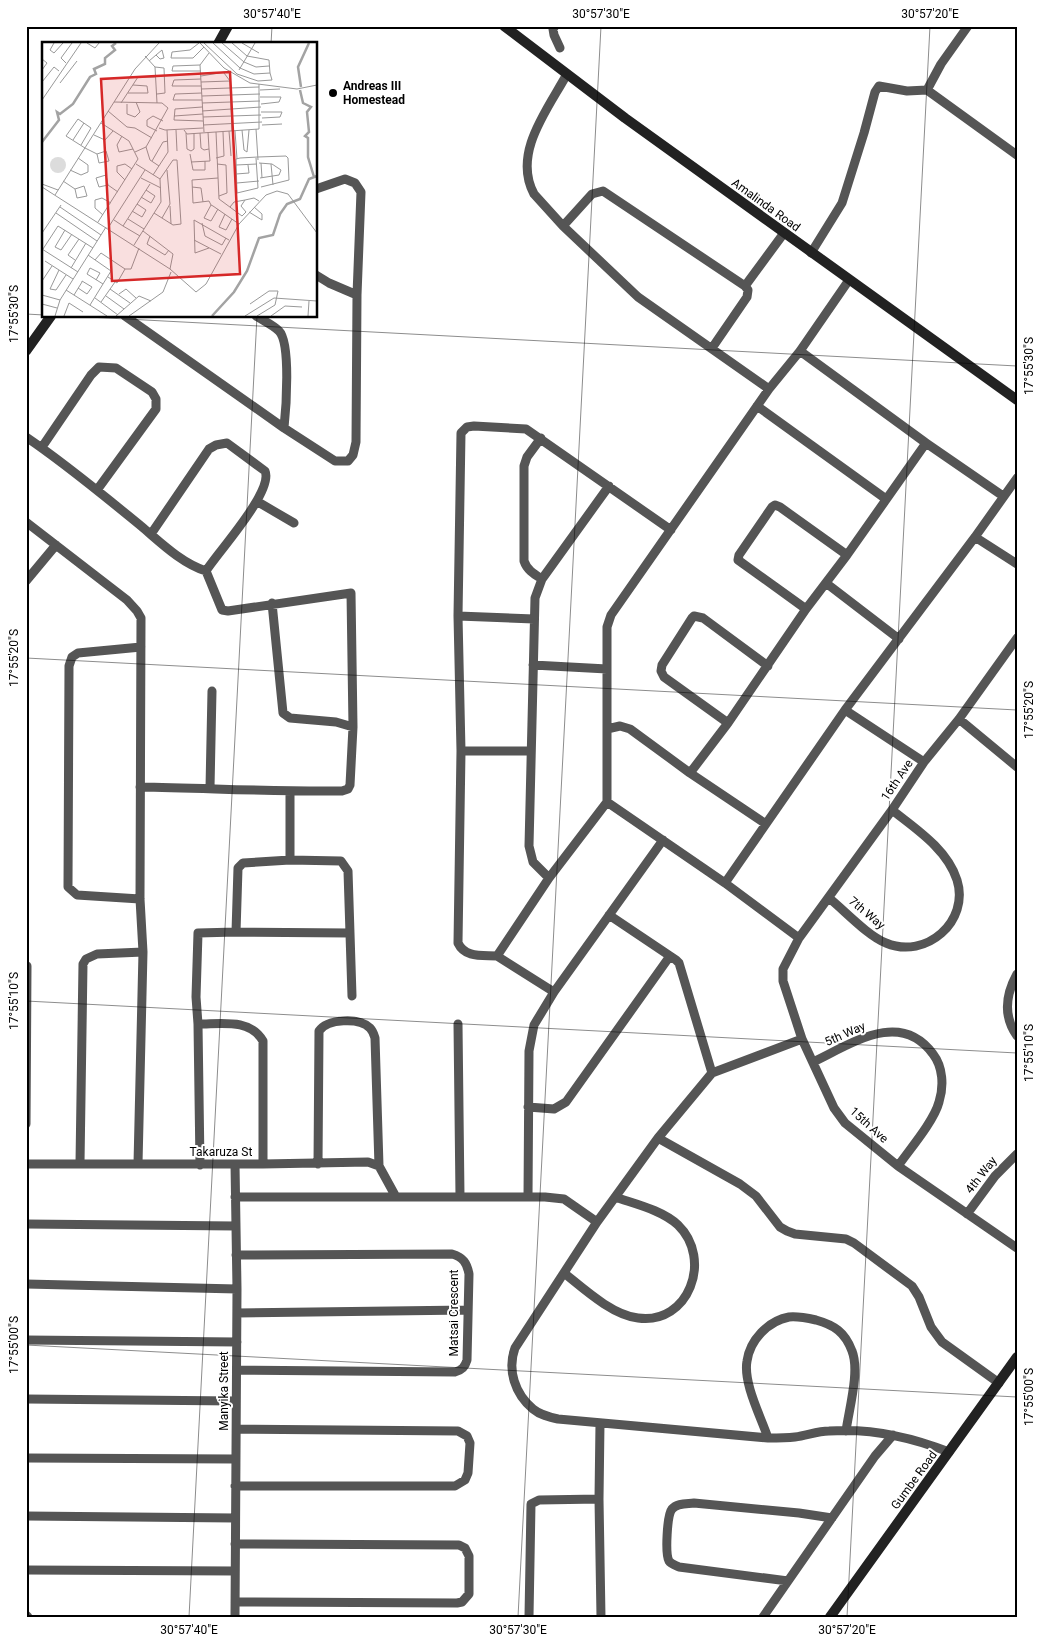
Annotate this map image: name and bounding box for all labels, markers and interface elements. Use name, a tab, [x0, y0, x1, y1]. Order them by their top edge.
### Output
text: 30°57'40"E	[243, 7, 301, 21]
text: 30°57'30"E	[572, 7, 630, 21]
text: 30°57'20"E	[901, 7, 959, 21]
inset map	[42, 42, 318, 318]
place label: Andreas III Homestead	[343, 79, 405, 107]
marker: Andreas III Homestead	[327, 87, 339, 99]
street label: Amalinda Road	[729, 175, 803, 235]
text: 17°55'30"S	[7, 285, 21, 343]
text: 17°55'30"S	[1022, 337, 1036, 395]
text: 17°55'20"S	[7, 629, 21, 687]
text: 17°55'20"S	[1022, 681, 1036, 739]
street label: 16th Ave	[878, 757, 916, 803]
street label: 7th Way	[846, 894, 888, 932]
text: 17°55'10"S	[7, 972, 21, 1030]
street label: 5th Way	[823, 1019, 868, 1049]
text: 17°55'10"S	[1022, 1024, 1036, 1082]
street label: 15th Ave	[847, 1104, 891, 1146]
street label: Takaruza St	[190, 1145, 252, 1159]
street label: 4th Way	[962, 1154, 1000, 1196]
street label: Matsai Crescent	[447, 1269, 461, 1357]
text: 17°55'00"S	[7, 1316, 21, 1374]
street label: Manyika Street	[217, 1351, 231, 1431]
text: 17°55'00"S	[1022, 1368, 1036, 1426]
street label: Gumbe Road	[888, 1448, 940, 1512]
text: 30°57'40"E	[160, 1623, 218, 1637]
text: 30°57'30"E	[489, 1623, 547, 1637]
text: 30°57'20"E	[818, 1623, 876, 1637]

